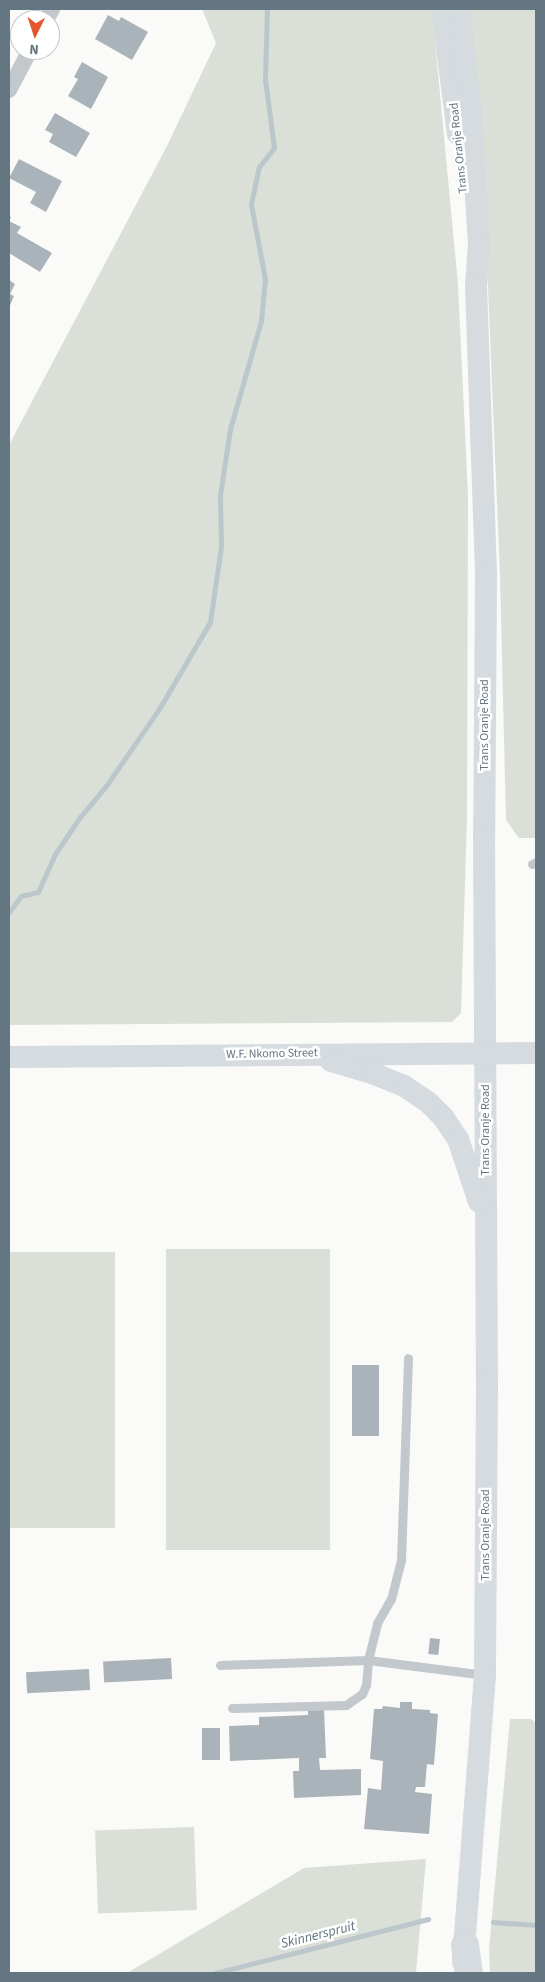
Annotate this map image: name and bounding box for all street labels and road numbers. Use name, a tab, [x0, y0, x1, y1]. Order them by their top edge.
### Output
street label: Trans Oranje Road	[447, 102, 471, 194]
street label: Trans Oranje Road	[478, 679, 492, 771]
street label: W.F. Nkomo Street	[226, 1046, 318, 1062]
street label: Trans Oranje Road	[479, 1084, 493, 1176]
street label: Trans Oranje Road	[479, 1489, 493, 1581]

